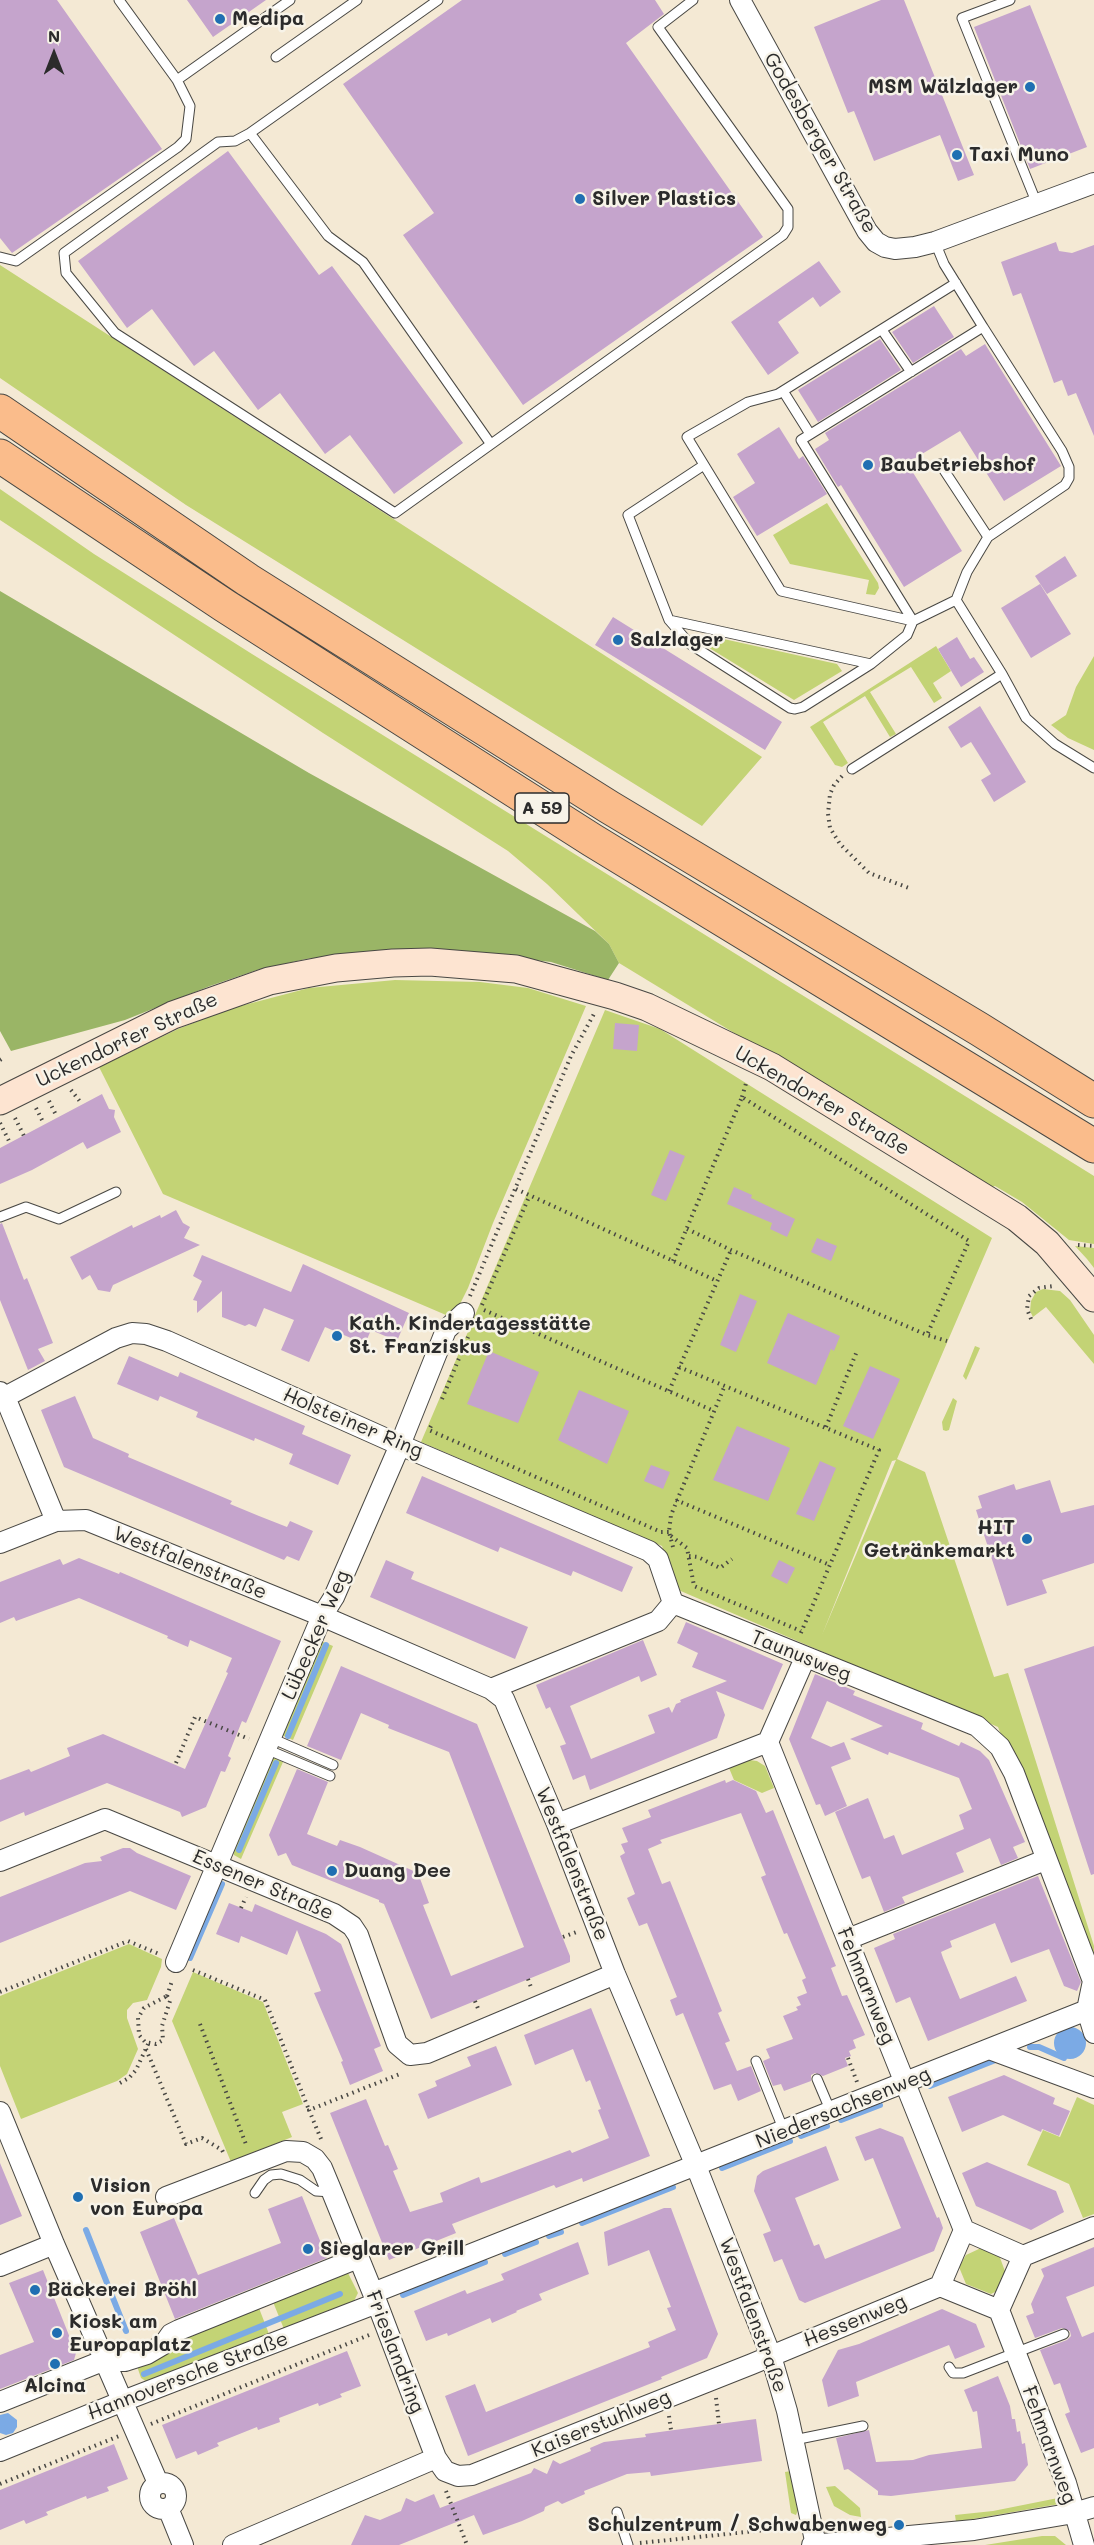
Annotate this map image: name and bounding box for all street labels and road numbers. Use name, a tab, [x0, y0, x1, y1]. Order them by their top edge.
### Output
street label: Godesberger Straße	[758, 48, 882, 238]
road number: A 59	[515, 793, 569, 823]
street label: Uckendorfer Straße	[32, 987, 222, 1093]
street label: Uckendorfer Straße	[730, 1041, 914, 1161]
street label: Holsteiner Ring	[279, 1383, 427, 1463]
street label: Westfalenstraße	[110, 1521, 270, 1605]
street label: Lübecker Weg	[277, 1566, 355, 1704]
street label: Taunusweg	[747, 1625, 855, 1687]
street label: Westfalenstraße	[530, 1784, 614, 1944]
street label: Essener Straße	[189, 1844, 337, 1926]
street label: Fehmarnweg	[832, 1924, 900, 2048]
street label: Niedersachsenweg	[752, 2062, 934, 2154]
street label: Westfalenstraße	[714, 2234, 792, 2396]
street label: Frieslandring	[361, 2287, 429, 2417]
street label: Hessenweg	[800, 2289, 910, 2353]
street label: Hannoversche Straße	[84, 2327, 292, 2425]
street label: Fehmarnweg	[1017, 2383, 1081, 2507]
street label: Kaiserstuhlweg	[528, 2385, 674, 2463]

